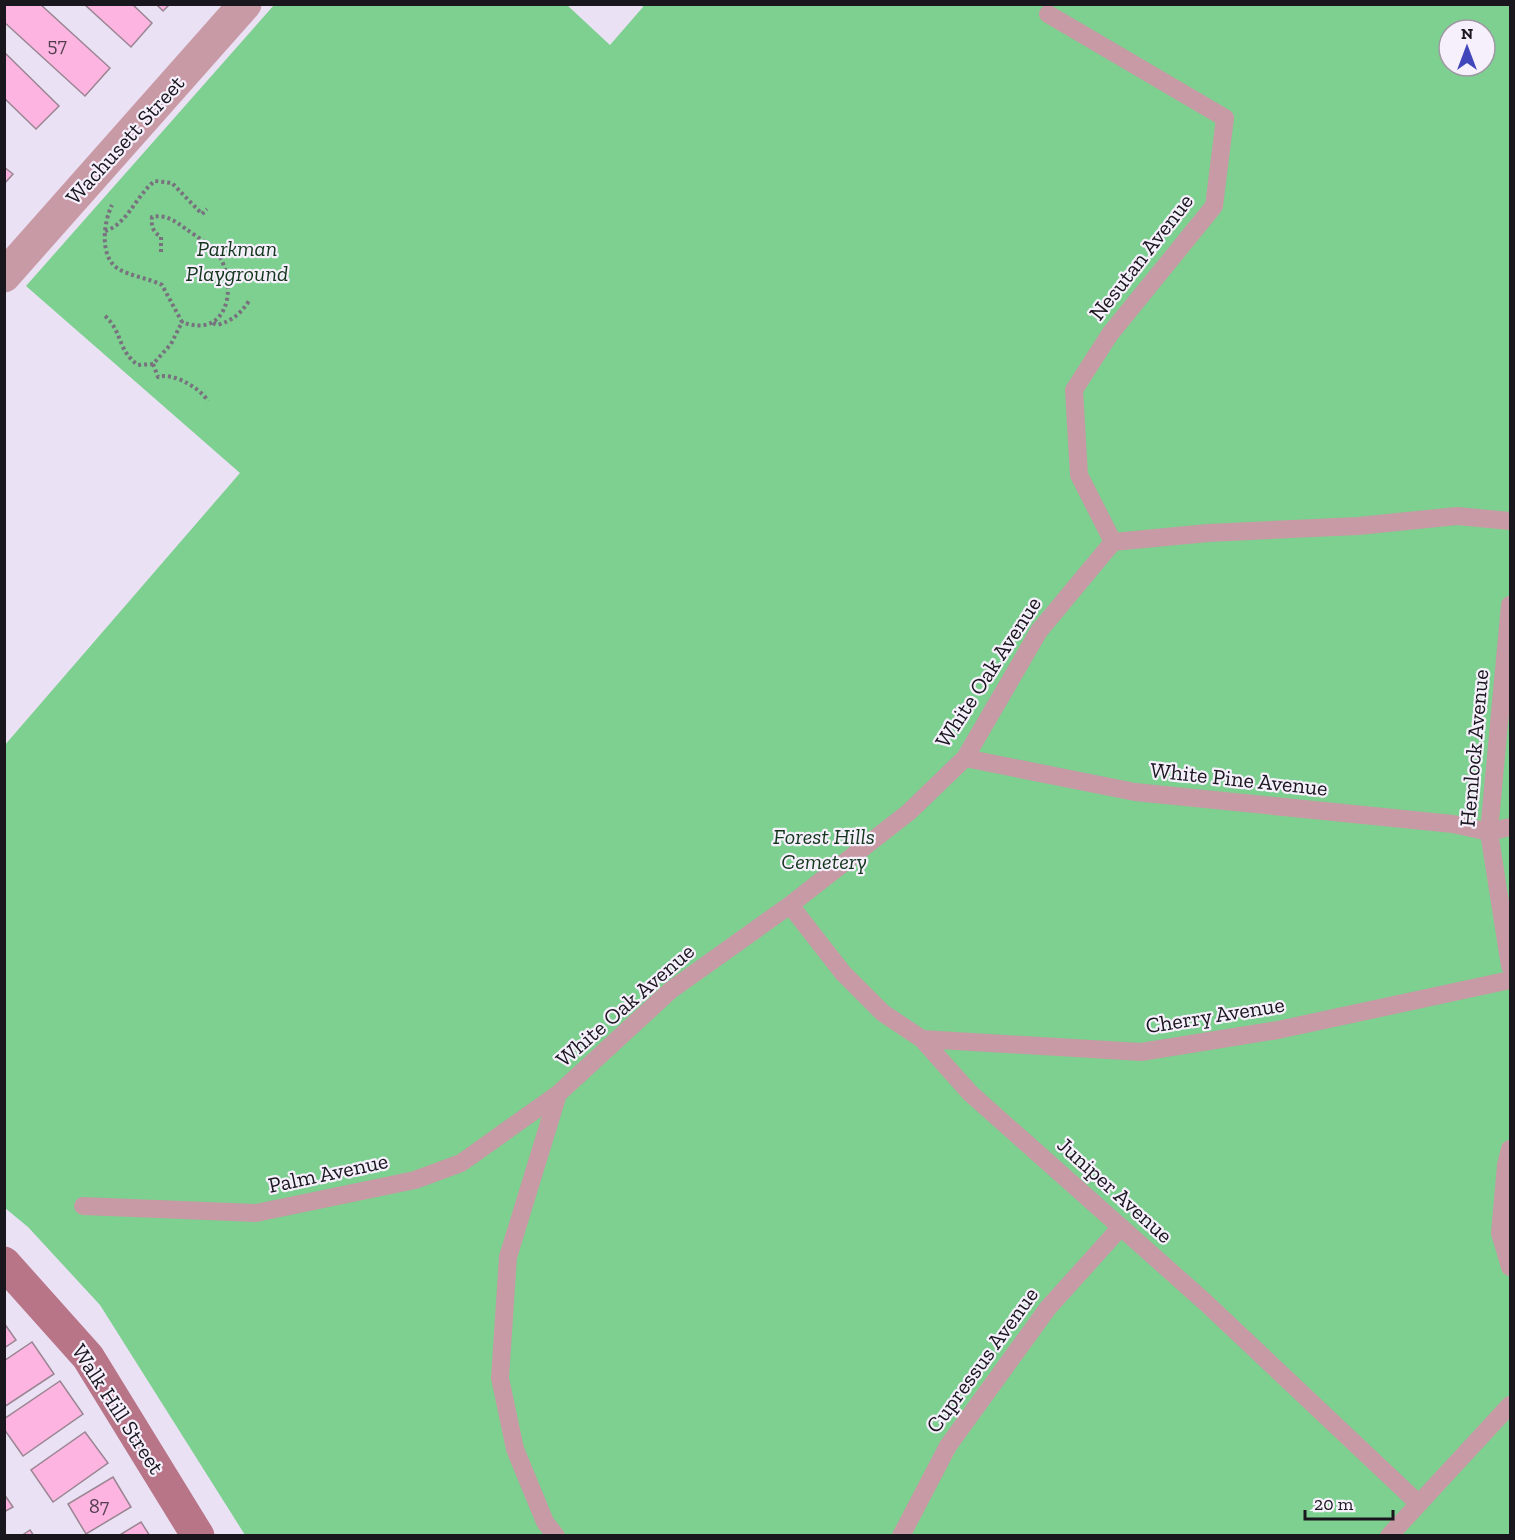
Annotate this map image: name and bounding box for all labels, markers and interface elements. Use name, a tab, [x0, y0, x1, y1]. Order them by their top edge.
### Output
north arrow	[1437, 18, 1497, 78]
text: N	[1461, 24, 1473, 43]
house number: 57	[47, 33, 67, 57]
street label: Wachusett Street	[60, 69, 191, 210]
street label: Nesutan Avenue	[1083, 188, 1199, 326]
park label: Parkman Playground	[186, 235, 288, 287]
street label: White Oak Avenue	[929, 591, 1047, 753]
street label: Hemlock Avenue	[1454, 668, 1494, 828]
street label: White Pine Avenue	[1149, 756, 1329, 802]
park label: Forest Hills Cemetery	[773, 823, 875, 875]
street label: White Oak Avenue	[550, 938, 700, 1072]
street label: Cherry Avenue	[1144, 991, 1286, 1039]
street label: Juniper Avenue	[1052, 1131, 1178, 1249]
street label: Palm Avenue	[266, 1147, 390, 1199]
street label: Cupressus Avenue	[920, 1282, 1044, 1438]
street label: Walk Hill Street	[66, 1339, 171, 1480]
scale bar	[1305, 1483, 1394, 1521]
text: 20 m	[1314, 1493, 1354, 1515]
house number: 87	[89, 1494, 110, 1518]

